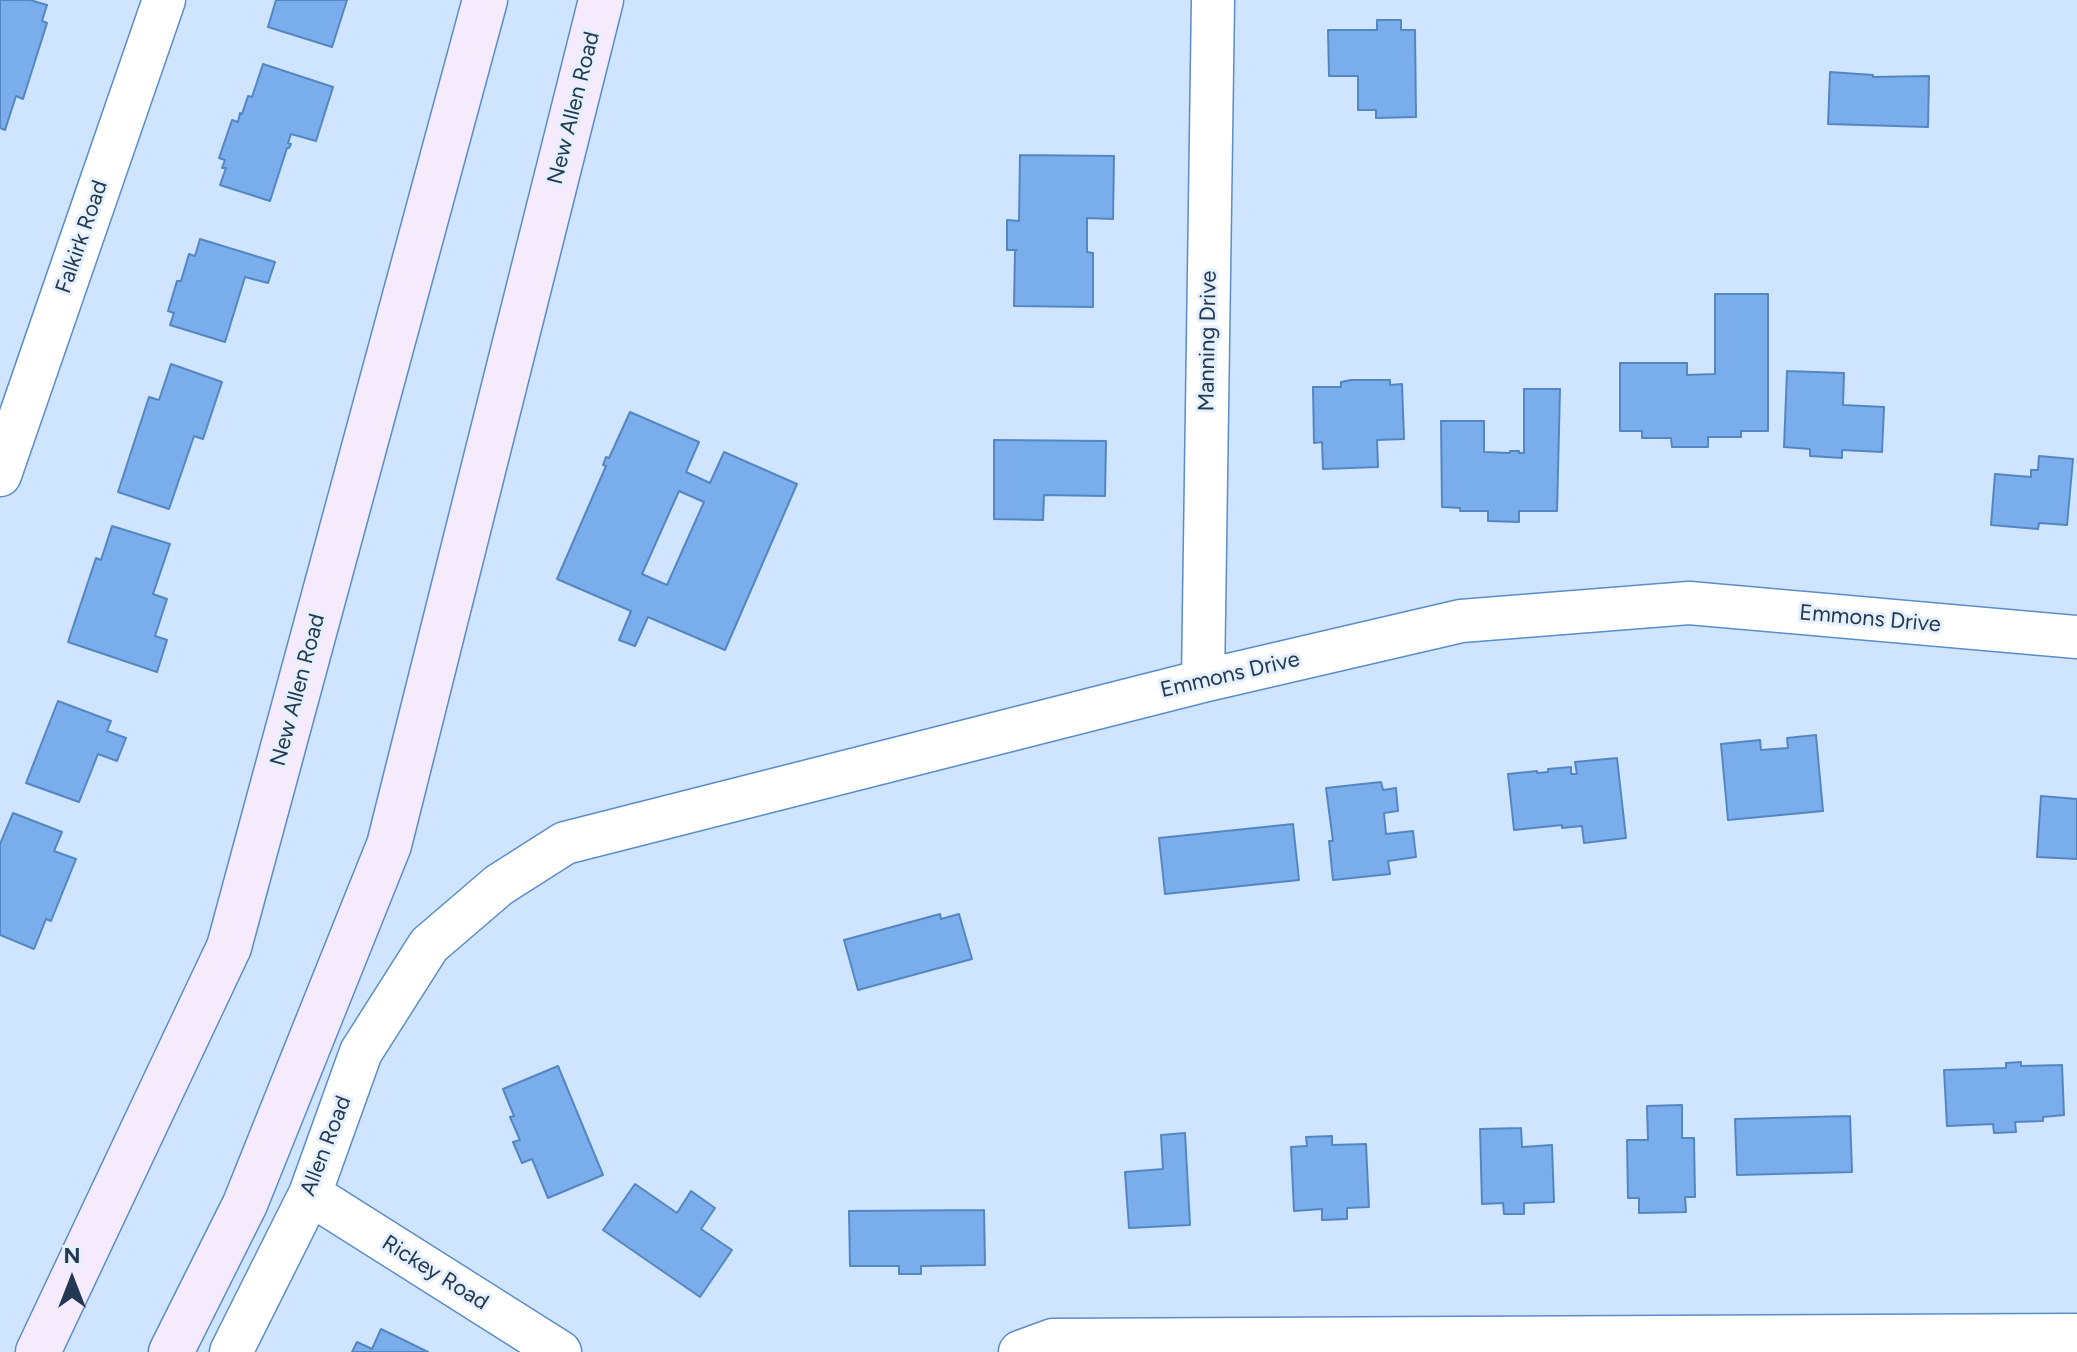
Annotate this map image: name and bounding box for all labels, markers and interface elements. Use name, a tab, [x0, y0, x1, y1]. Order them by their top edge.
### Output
street label: New Allen Road	[542, 29, 606, 187]
street label: Falkirk Road	[50, 177, 114, 297]
street label: Manning Drive	[1194, 270, 1222, 412]
street label: Emmons Drive	[1798, 600, 1942, 638]
street label: New Allen Road	[265, 611, 331, 769]
street label: Emmons Drive	[1158, 646, 1302, 704]
street label: Allen Road	[295, 1092, 357, 1200]
street label: Rickey Road	[377, 1230, 493, 1316]
north arrow	[32, 1240, 112, 1320]
text: N	[63, 1242, 81, 1269]

